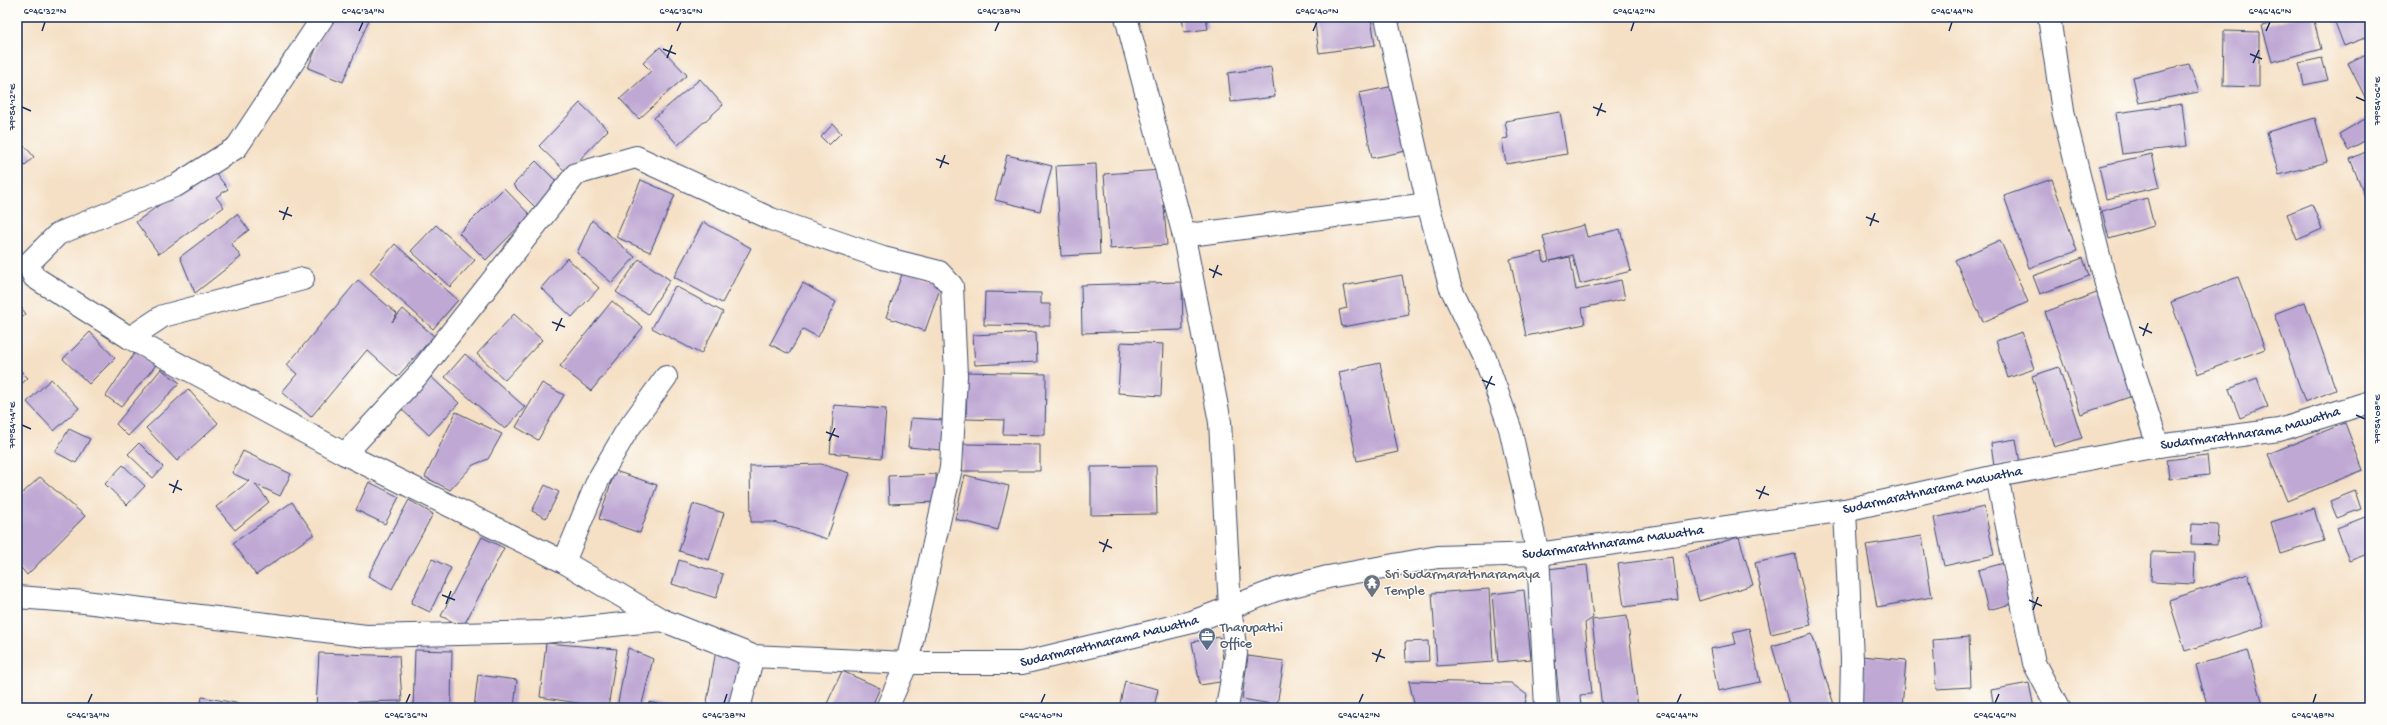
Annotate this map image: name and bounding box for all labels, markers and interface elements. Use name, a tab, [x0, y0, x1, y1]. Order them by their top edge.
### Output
text: 6°46'32"N	[24, 6, 67, 18]
text: 6°46'34"N	[342, 6, 385, 18]
text: 6°46'36"N	[660, 6, 703, 18]
text: 6°46'38"N	[977, 6, 1021, 18]
text: 6°46'40"N	[1296, 6, 1339, 18]
text: 6°46'42"N	[1613, 6, 1656, 18]
text: 6°46'44"N	[1931, 6, 1973, 18]
text: 6°46'46"N	[2249, 6, 2292, 18]
text: 79°54'06"E	[2372, 76, 2384, 126]
text: 79°54'12"E	[7, 83, 19, 131]
text: 79°54'08"E	[2372, 394, 2384, 444]
text: 79°54'14"E	[7, 401, 19, 449]
street label: Sudarmarathnarama Mawatha	[2159, 403, 2344, 454]
street label: Sudarmarathnarama Mawatha	[1841, 463, 2025, 519]
street label: Sudarmarathnarama Mawatha	[1522, 522, 1706, 563]
place label: Sri Sudarmarathnaramaya Temple	[1384, 567, 1541, 600]
temple icon: Sri Sudarmarathnaramaya Temple	[1362, 573, 1382, 598]
street label: Sudarmarathnarama Mawatha	[1018, 611, 1202, 672]
place label: Tharupathi Office	[1219, 620, 1283, 653]
office icon: Tharupathi Office	[1197, 626, 1217, 651]
text: 6°46'34"N	[67, 710, 110, 722]
text: 6°46'36"N	[385, 710, 428, 722]
text: 6°46'38"N	[702, 710, 746, 722]
text: 6°46'40"N	[1020, 710, 1063, 722]
text: 6°46'42"N	[1338, 710, 1381, 722]
text: 6°46'44"N	[1656, 710, 1698, 722]
text: 6°46'46"N	[1974, 710, 2017, 722]
text: 6°46'48"N	[2292, 710, 2335, 722]

